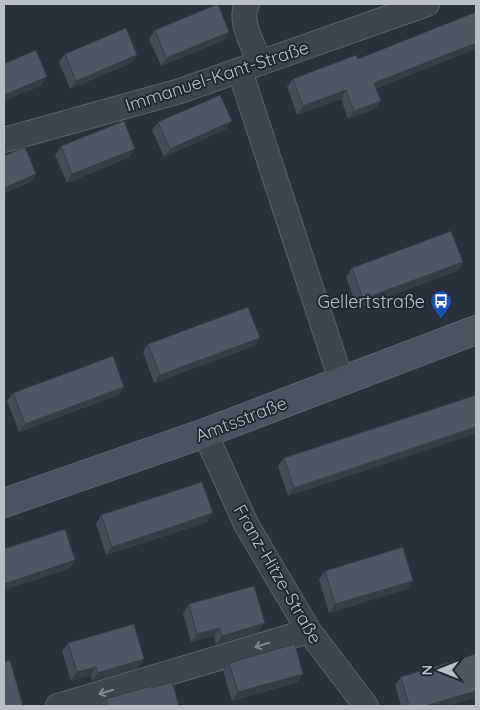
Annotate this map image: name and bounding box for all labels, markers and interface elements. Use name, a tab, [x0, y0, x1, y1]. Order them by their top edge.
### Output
street label: Immanuel-Kant-Straße	[122, 35, 312, 117]
bus stop icon: Gellertstraße	[429, 289, 453, 320]
place label: Gellertstraße	[317, 290, 425, 313]
street label: Amtsstraße	[192, 391, 290, 447]
street label: Franz-Hitze-Straße	[229, 500, 327, 648]
one-way arrow	[254, 641, 270, 651]
north arrow	[415, 645, 465, 695]
text: N	[418, 665, 436, 675]
one-way arrow	[99, 687, 115, 697]

